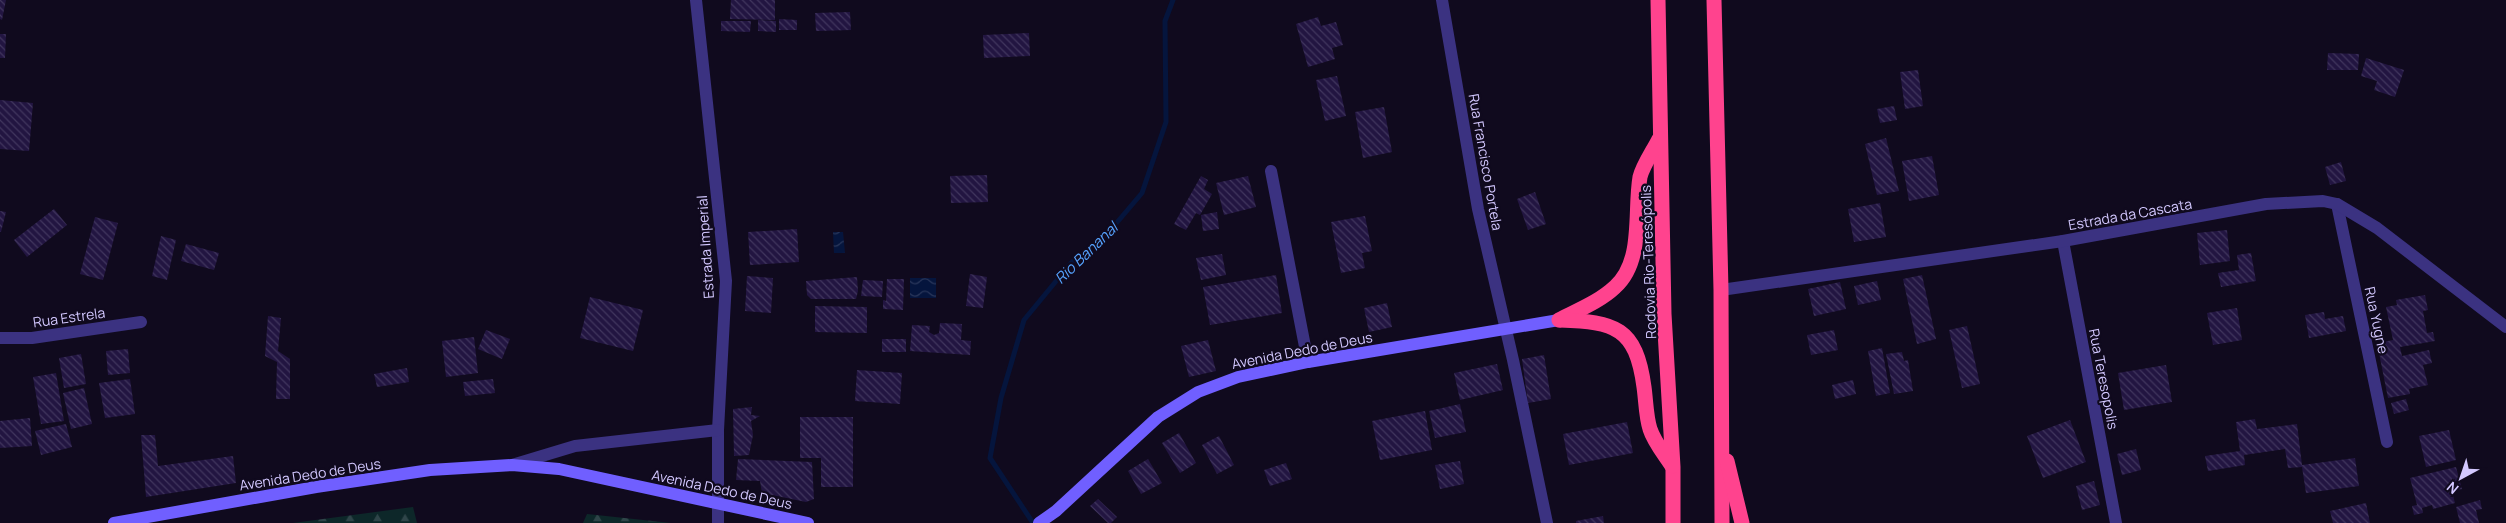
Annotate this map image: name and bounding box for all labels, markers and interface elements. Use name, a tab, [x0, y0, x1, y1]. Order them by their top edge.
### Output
street label: Rua Francisco Portela	[1465, 92, 1507, 232]
street label: Rodovia Rio-Teresópolis	[1636, 185, 1660, 339]
street label: Estrada da Cascata	[2067, 194, 2193, 234]
street label: Estrada Imperial	[692, 195, 718, 299]
water label: Rio Bananal	[1050, 216, 1124, 288]
street label: Rua Yugne	[2361, 285, 2393, 355]
street label: Rua Estrela	[32, 303, 106, 331]
street label: Avenida Dedo de Deus	[1230, 327, 1374, 373]
street label: Rua Teresopolis	[2085, 327, 2123, 431]
street label: Avenida Dedo de Deus	[238, 453, 382, 495]
north arrow	[2436, 453, 2486, 503]
street label: Avenida Dedo de Deus	[650, 465, 794, 513]
text: N	[2442, 478, 2462, 499]

